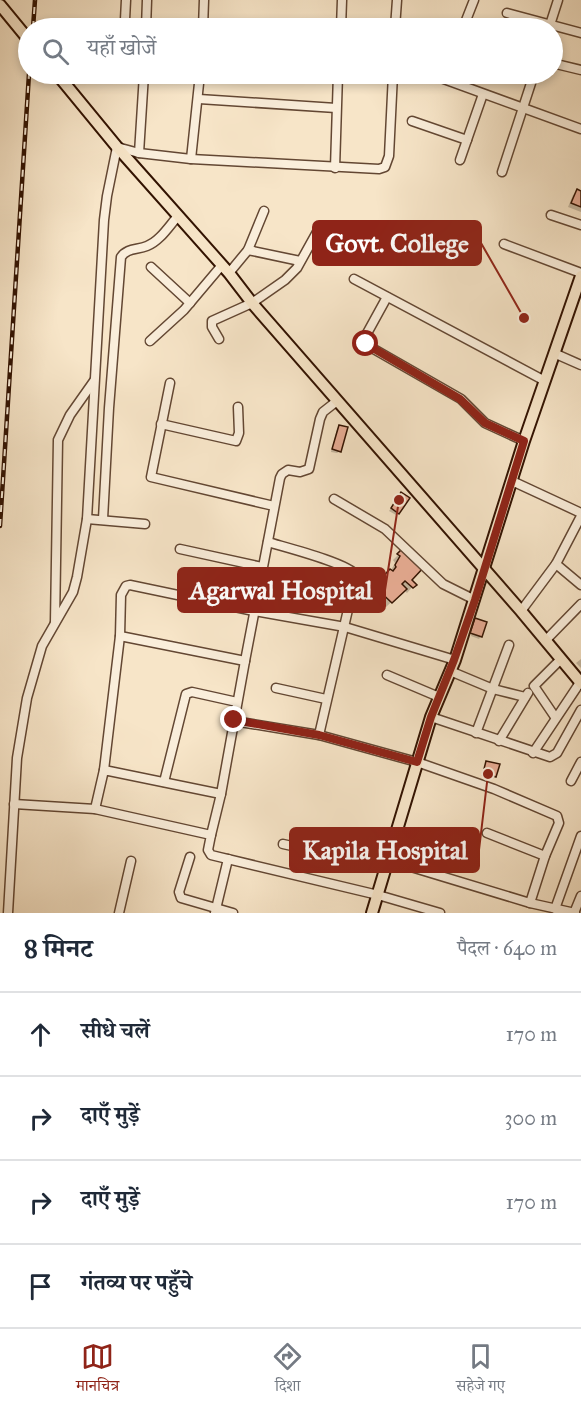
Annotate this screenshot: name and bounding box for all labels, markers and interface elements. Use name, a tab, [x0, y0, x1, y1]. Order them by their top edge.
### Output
search box	[18, 18, 563, 84]
text: यहाँ खोजें	[87, 34, 156, 61]
icon: search	[39, 35, 72, 68]
callout: Govt. College	[313, 221, 481, 265]
text: Govt. College	[325, 227, 469, 260]
route start	[352, 330, 378, 356]
callout: Agarwal Hospital	[178, 568, 385, 612]
text: Agarwal Hospital	[187, 574, 374, 607]
route end	[220, 706, 246, 732]
callout: Kapila Hospital	[290, 828, 479, 872]
text: Kapila Hospital	[302, 834, 469, 866]
text: 8 मिनट	[24, 932, 93, 964]
text: पैदल · 640 m	[457, 936, 557, 960]
text: सीधे चलें	[81, 1017, 150, 1044]
icon: ahead	[24, 1018, 57, 1051]
text: 170 m	[506, 1022, 557, 1046]
text: दाएँ मुड़ें	[81, 1101, 140, 1128]
icon: right	[24, 1102, 57, 1135]
text: 300 m	[505, 1106, 557, 1130]
text: दाएँ मुड़ें	[81, 1185, 140, 1212]
icon: right	[24, 1186, 57, 1219]
text: 170 m	[506, 1190, 557, 1214]
text: गंतव्य पर पहुँचे	[81, 1269, 192, 1296]
icon: arrive	[24, 1270, 57, 1303]
tab: मानचित्र	[76, 1340, 119, 1401]
tab: दिशा	[271, 1340, 304, 1401]
tab: सहेजे गए	[456, 1340, 505, 1401]

